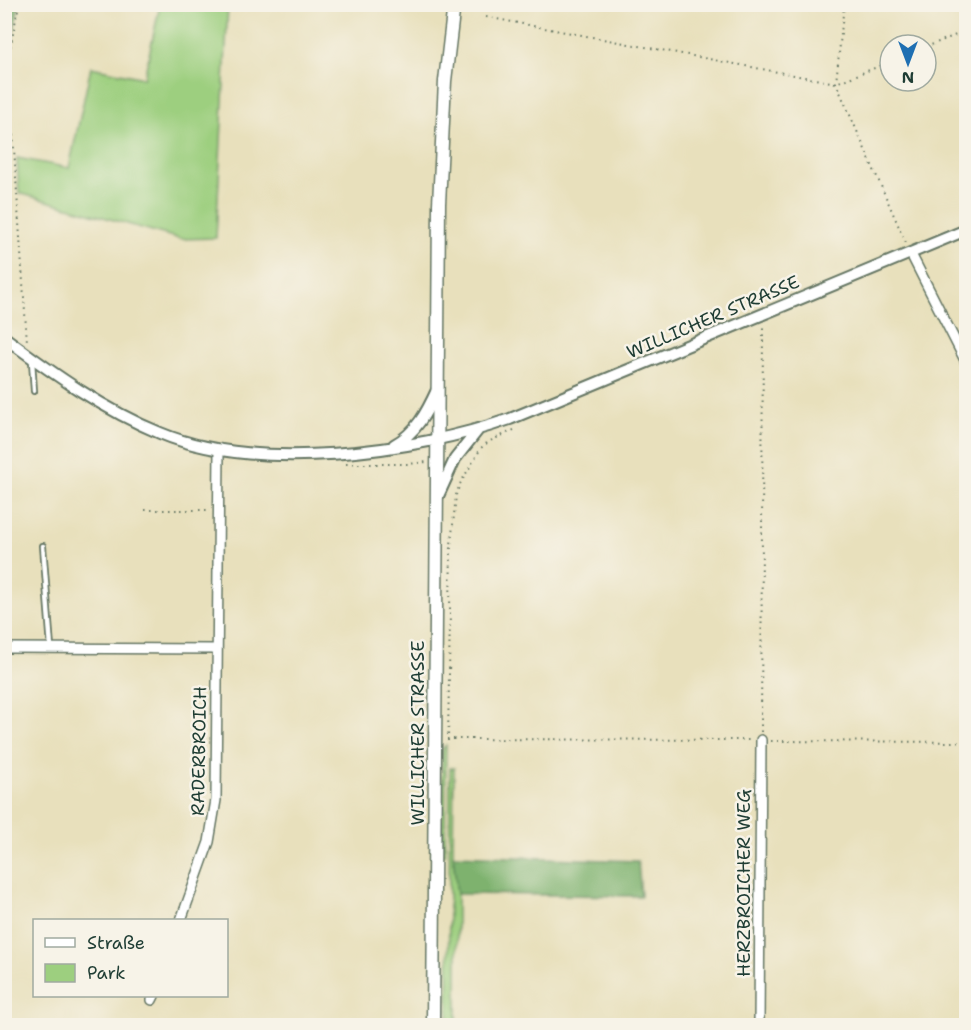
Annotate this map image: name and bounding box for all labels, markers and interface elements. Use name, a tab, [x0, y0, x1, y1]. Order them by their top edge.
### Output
north arrow	[878, 33, 938, 93]
text: N	[902, 67, 914, 88]
street label: WILLICHER STRASSE	[623, 270, 803, 364]
street label: WILLICHER STRASSE	[406, 640, 430, 826]
street label: RADERBROICH	[186, 686, 212, 816]
street label: HERZBROICHER WEG	[732, 789, 756, 977]
legend	[33, 919, 228, 997]
text: Straße	[87, 931, 145, 955]
text: Park	[87, 961, 126, 985]

